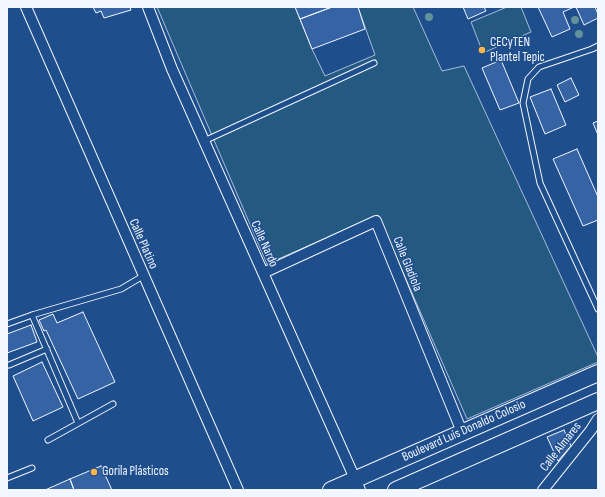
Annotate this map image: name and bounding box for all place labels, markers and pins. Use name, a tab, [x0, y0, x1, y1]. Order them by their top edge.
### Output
place label: CECyTEN Plantel Tepic	[490, 35, 545, 66]
marker: CECyTEN Plantel Tepic	[477, 45, 487, 55]
place label: Gorila Plásticos	[102, 464, 169, 480]
marker: Gorila Plásticos	[89, 467, 99, 477]

